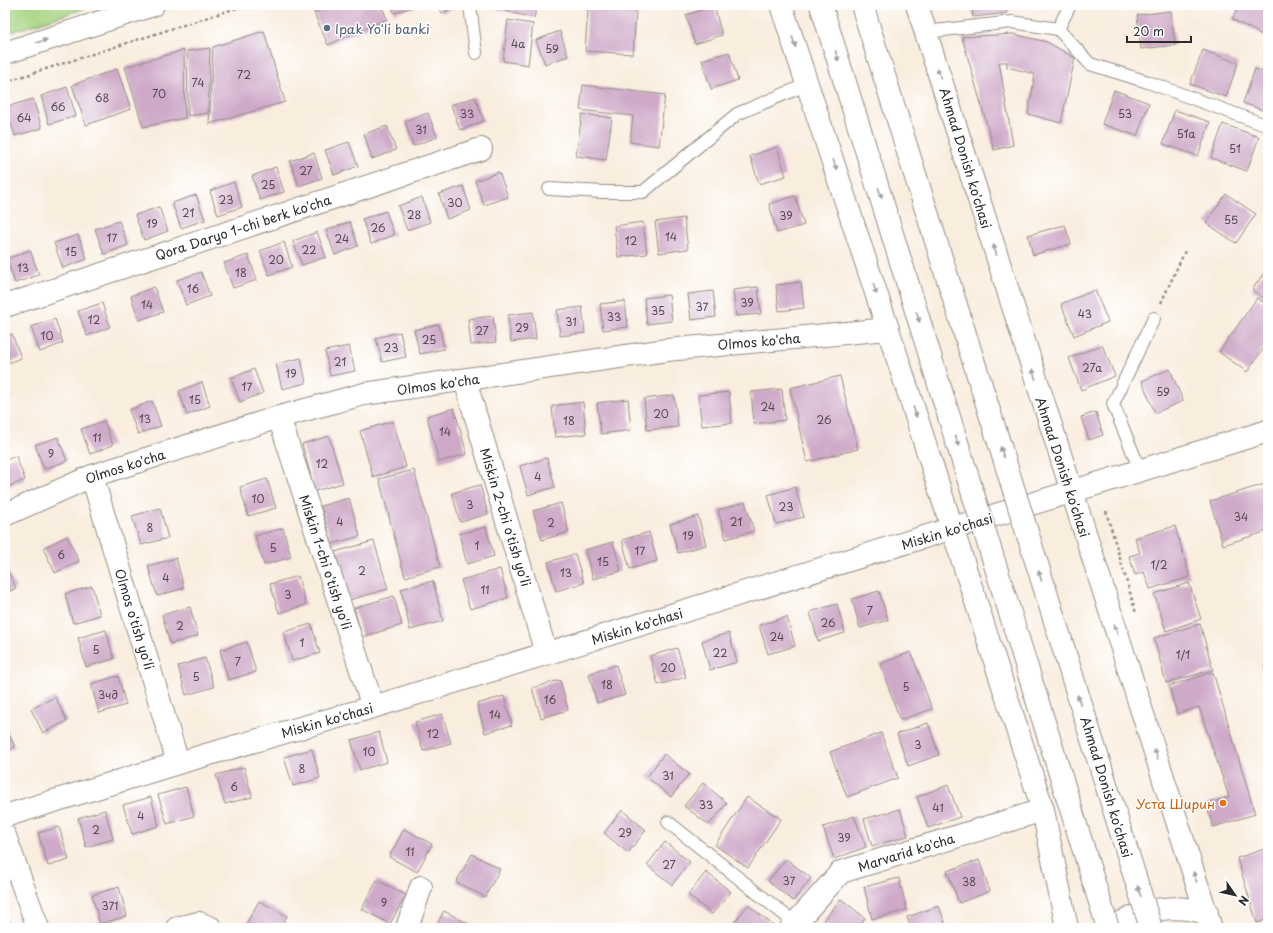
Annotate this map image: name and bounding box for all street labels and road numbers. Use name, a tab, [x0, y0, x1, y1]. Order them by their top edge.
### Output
street label: Ahmad Donish ko'chasi	[935, 85, 997, 231]
street label: Qora Daryo 1-chi berk ko'cha	[153, 189, 334, 264]
street label: Olmos ko'cha	[717, 328, 802, 354]
street label: Olmos ko'cha	[396, 369, 481, 399]
street label: Ahmad Donish ko'chasi	[1031, 394, 1095, 540]
street label: Olmos ko'cha	[83, 444, 168, 488]
street label: Miskin 2-chi o'tish yo'li	[476, 445, 536, 589]
street label: Miskin 1-chi o'tish yo'li	[295, 492, 357, 632]
street label: Miskin ko'chasi	[899, 508, 995, 554]
street label: Olmos o'tish yo'li	[111, 566, 159, 672]
street label: Miskin ko'chasi	[589, 603, 685, 649]
street label: Miskin ko'chasi	[279, 698, 375, 742]
street label: Ahmad Donish ko'chasi	[1076, 714, 1138, 860]
street label: Marvarid ko'cha	[855, 828, 958, 876]

